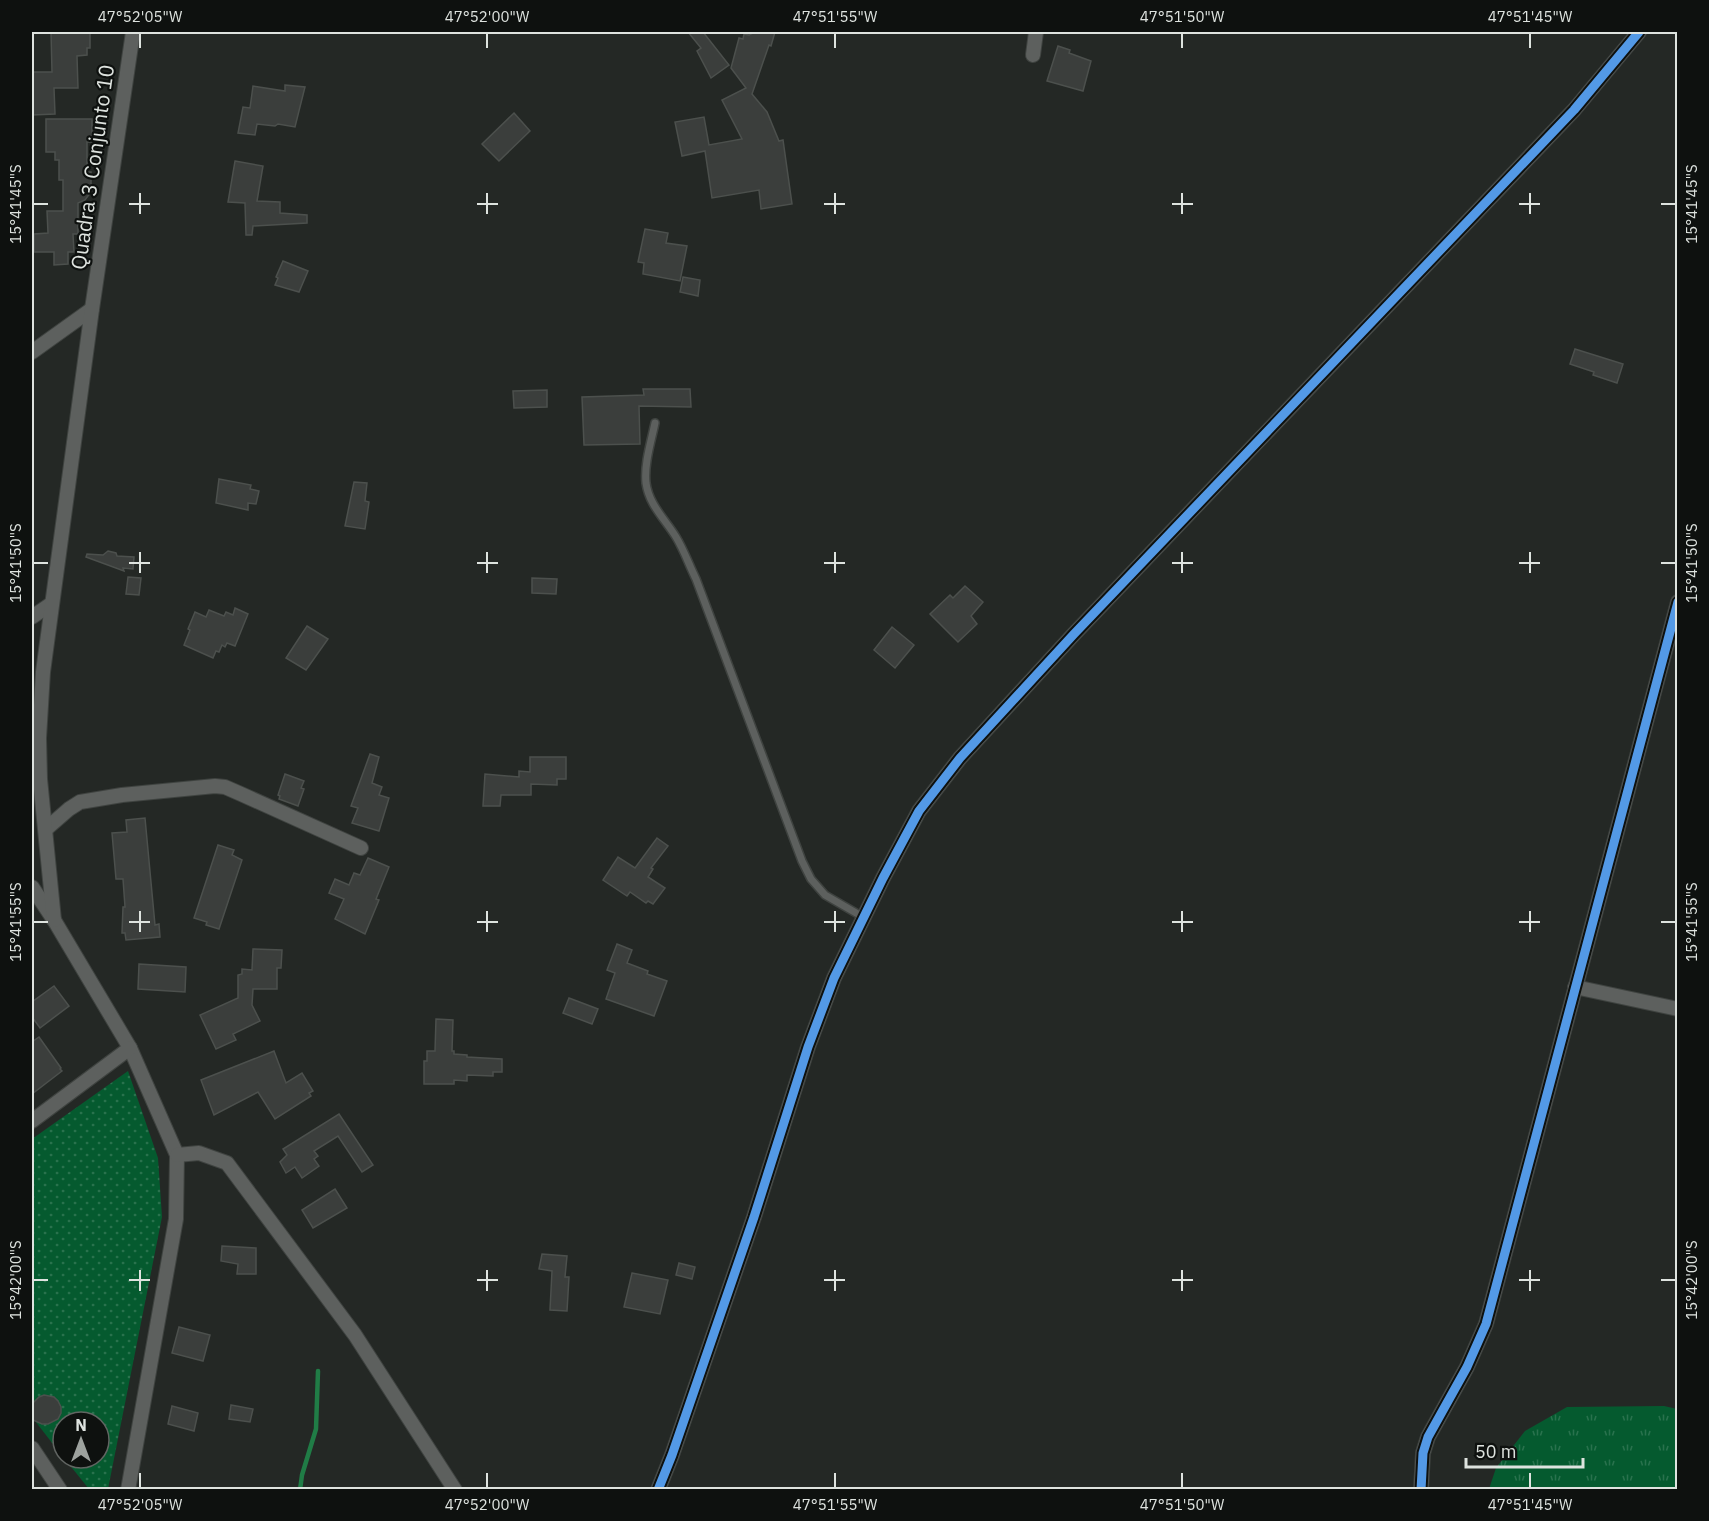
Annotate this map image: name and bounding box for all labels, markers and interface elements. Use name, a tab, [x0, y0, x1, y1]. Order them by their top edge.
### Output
text: 47°52'05"W	[98, 7, 183, 26]
text: 47°52'00"W	[445, 7, 530, 26]
text: 47°51'55"W	[793, 7, 878, 26]
text: 47°51'50"W	[1140, 7, 1225, 26]
text: 47°51'45"W	[1488, 7, 1573, 26]
street label: Quadra 3 Conjunto 10	[64, 63, 120, 271]
text: 15°41'45"S	[6, 164, 25, 244]
text: 15°41'45"S	[1682, 164, 1701, 244]
text: 15°41'50"S	[6, 523, 25, 603]
text: 15°41'50"S	[1682, 523, 1701, 603]
text: 15°41'55"S	[6, 882, 25, 962]
text: 15°41'55"S	[1682, 882, 1701, 962]
text: 15°42'00"S	[6, 1240, 25, 1320]
text: 15°42'00"S	[1682, 1240, 1701, 1320]
north arrow	[51, 1410, 111, 1470]
text: N	[75, 1415, 87, 1435]
scale bar	[1466, 1431, 1583, 1469]
text: 50 m	[1475, 1440, 1517, 1463]
text: 47°52'05"W	[98, 1495, 183, 1514]
text: 47°52'00"W	[445, 1495, 530, 1514]
text: 47°51'55"W	[793, 1495, 878, 1514]
text: 47°51'50"W	[1140, 1495, 1225, 1514]
text: 47°51'45"W	[1488, 1495, 1573, 1514]

